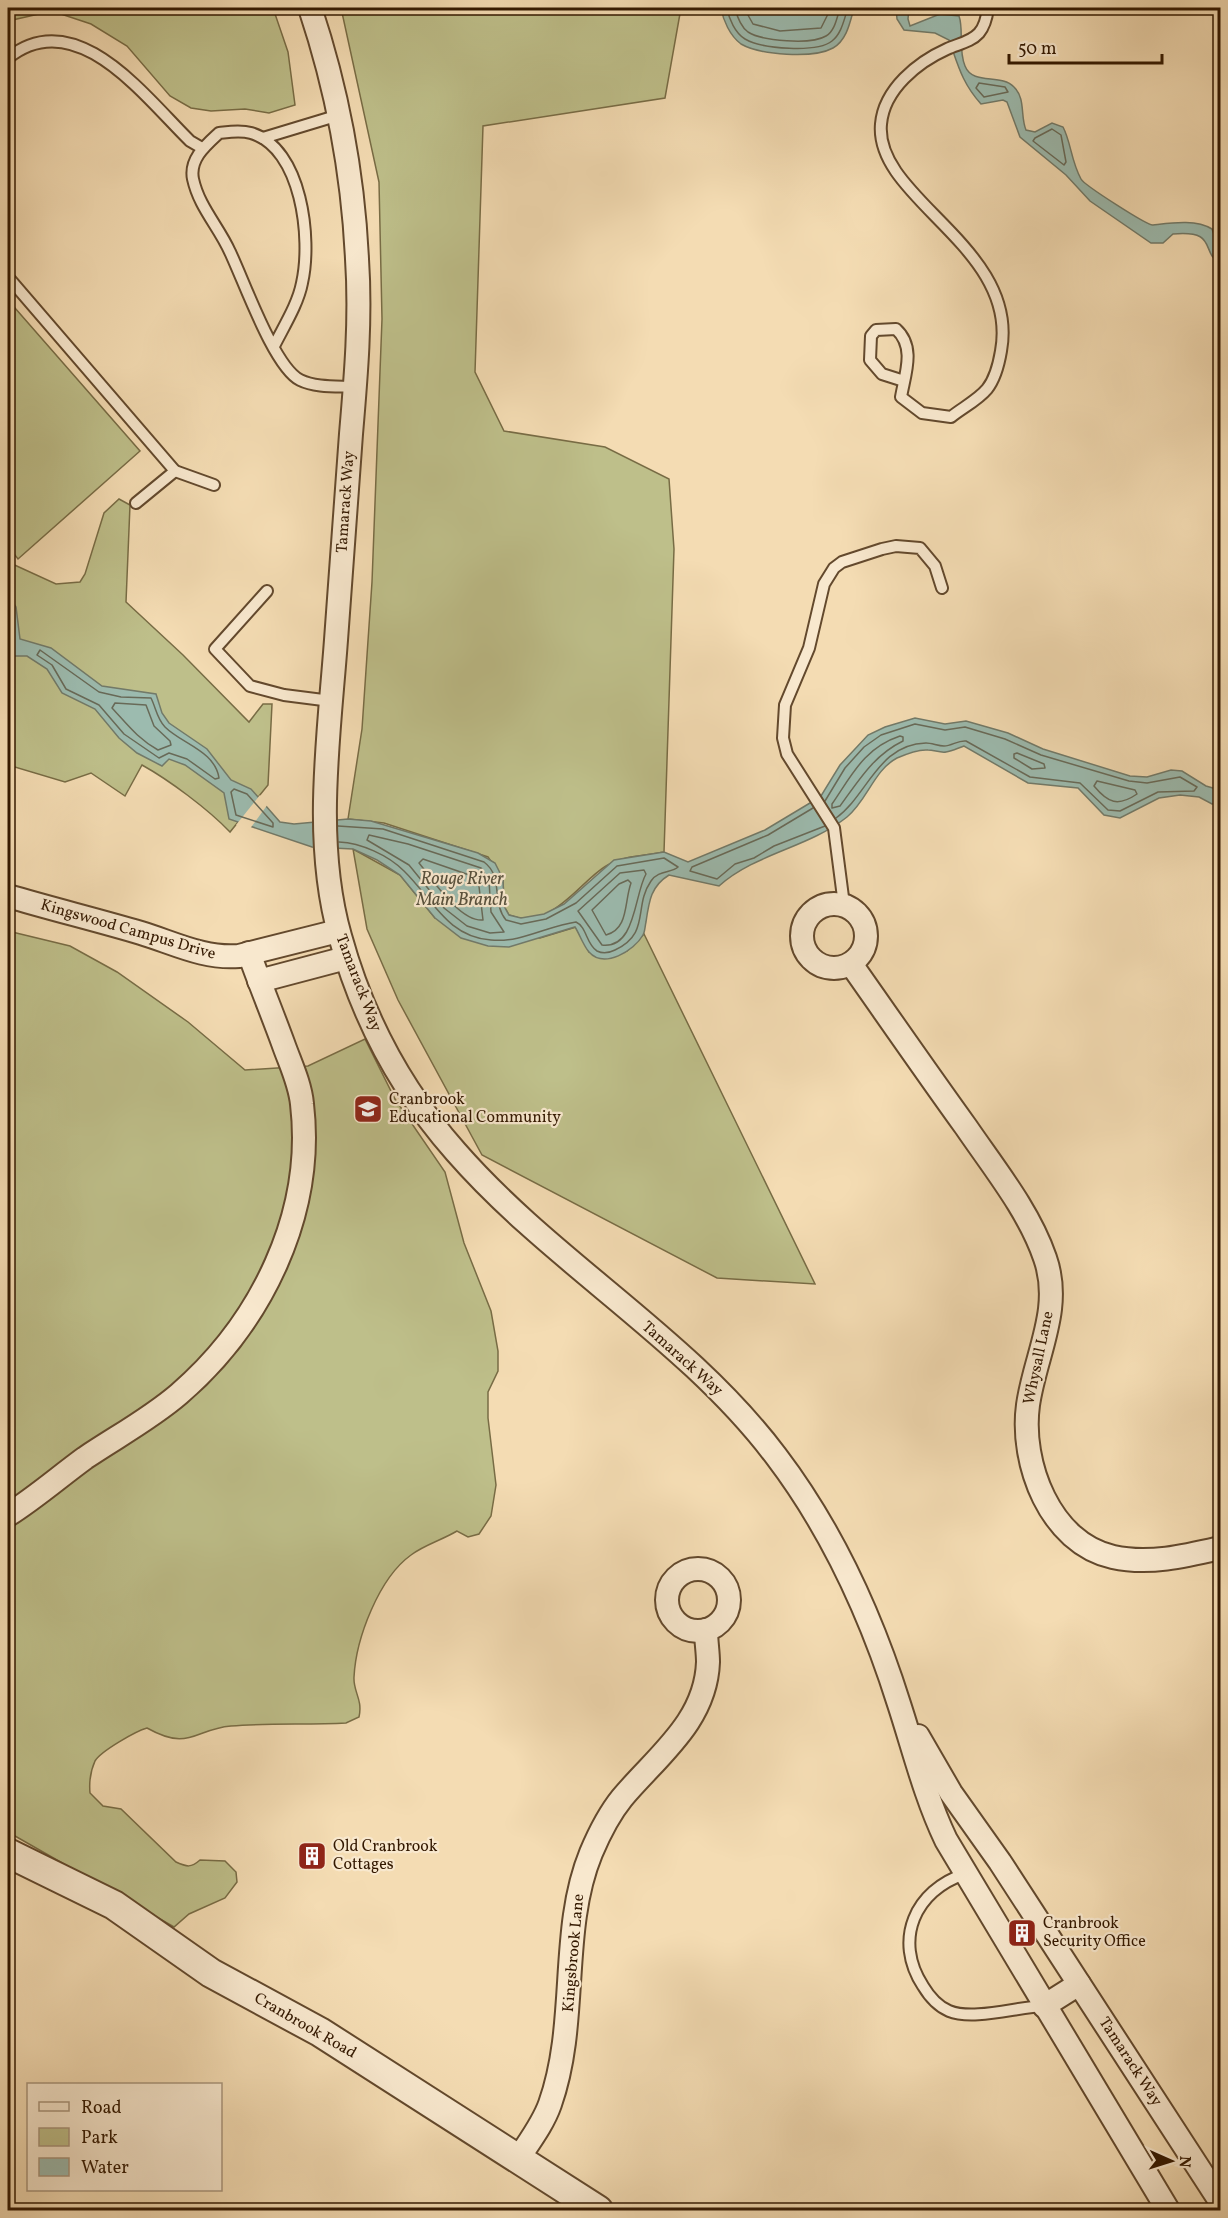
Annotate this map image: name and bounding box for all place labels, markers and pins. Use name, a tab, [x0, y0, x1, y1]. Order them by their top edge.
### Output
place label: Cranbrook Educational Community	[389, 1089, 561, 1129]
school or university icon: Cranbrook Educational Community	[352, 1093, 384, 1125]
place label: Old Cranbrook Cottages	[333, 1836, 438, 1876]
building icon: Old Cranbrook Cottages	[296, 1840, 328, 1872]
place label: Cranbrook Security Office	[1043, 1913, 1146, 1953]
building icon: Cranbrook Security Office	[1006, 1917, 1038, 1949]

